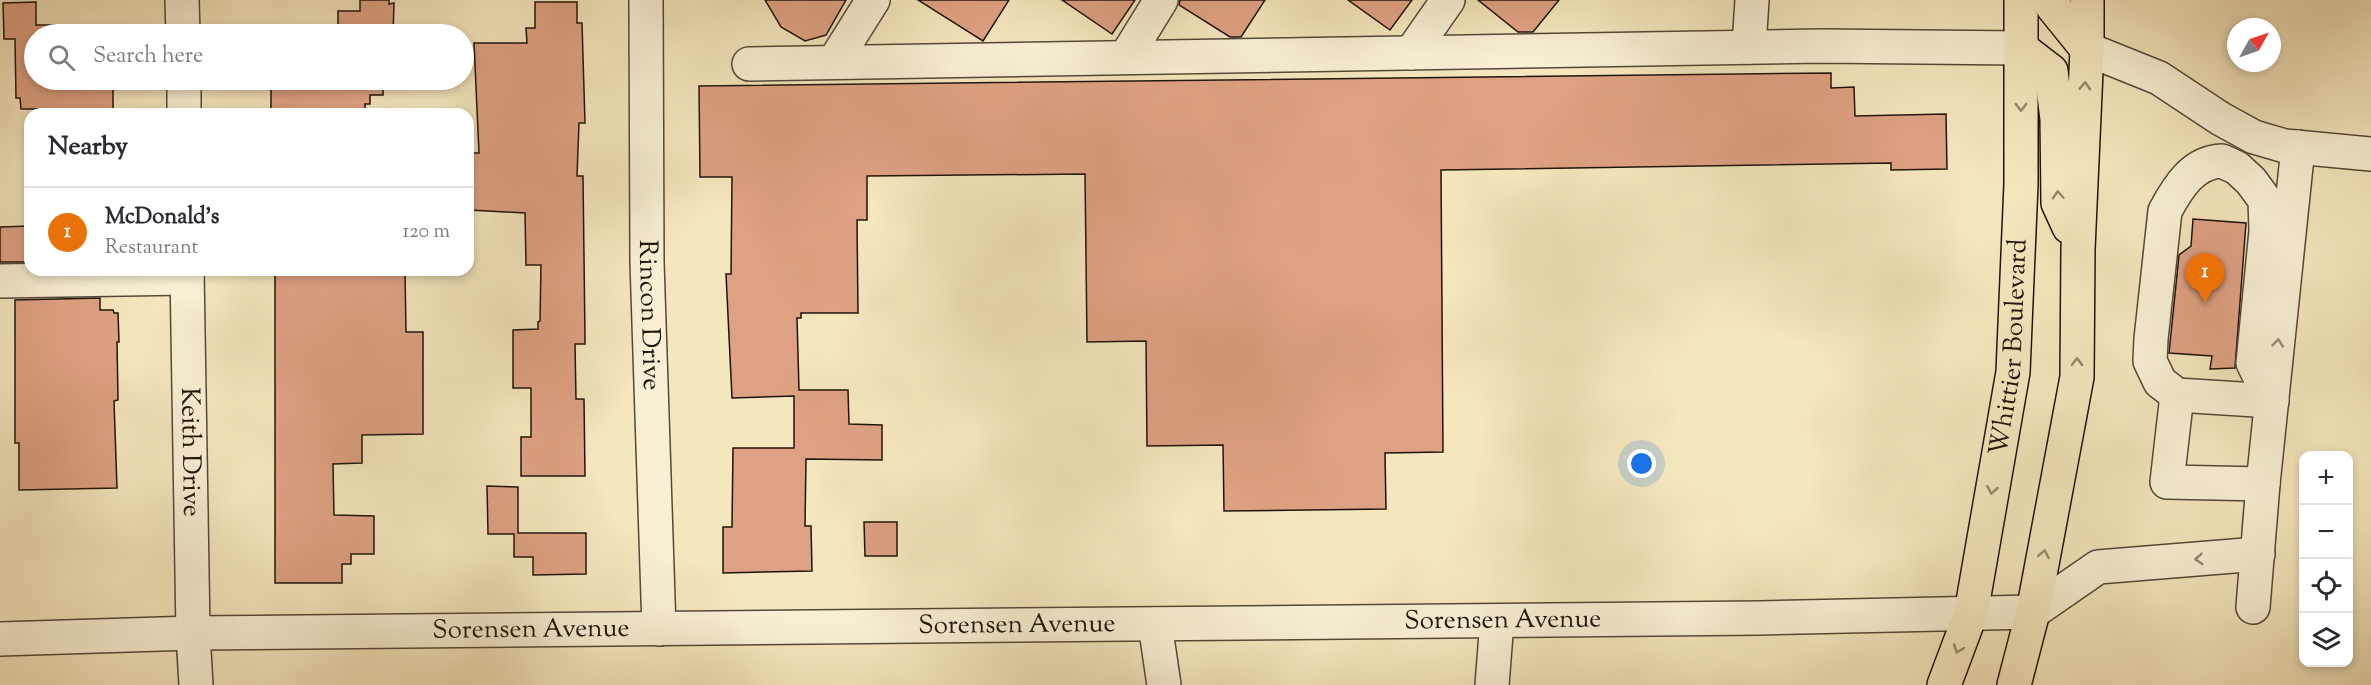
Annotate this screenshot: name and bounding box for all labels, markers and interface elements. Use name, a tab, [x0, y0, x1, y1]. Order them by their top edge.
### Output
north arrow	[2227, 18, 2281, 72]
search box	[24, 24, 474, 90]
icon: search	[45, 41, 78, 74]
text: Search here	[93, 41, 203, 73]
one-way arrow	[2079, 81, 2092, 90]
one-way arrow	[2015, 102, 2027, 111]
text: Nearby	[48, 129, 128, 166]
one-way arrow	[2052, 190, 2065, 199]
text: McDonald's	[105, 202, 219, 234]
text: 1	[64, 218, 71, 247]
text: 120 m	[402, 218, 450, 247]
text: Restaurant	[105, 234, 198, 263]
street label: Whittier Boulevard	[1980, 238, 2037, 458]
street label: Rincon Drive	[628, 240, 670, 391]
pin: 1	[2186, 254, 2224, 303]
one-way arrow	[2271, 338, 2284, 347]
one-way arrow	[2071, 358, 2083, 367]
street label: Keith Drive	[170, 387, 210, 517]
your location	[1627, 449, 1656, 478]
map controls	[2299, 451, 2353, 667]
button: +	[2299, 451, 2353, 505]
one-way arrow	[1986, 485, 1999, 495]
button: −	[2299, 505, 2353, 559]
one-way arrow	[2037, 550, 2049, 559]
one-way arrow	[2195, 552, 2204, 565]
button: locate	[2299, 559, 2353, 613]
street label: Sorensen Avenue	[1404, 601, 1602, 640]
street label: Sorensen Avenue	[918, 606, 1116, 645]
street label: Sorensen Avenue	[432, 610, 630, 649]
button: layers	[2299, 613, 2353, 667]
one-way arrow	[1953, 643, 1965, 654]

